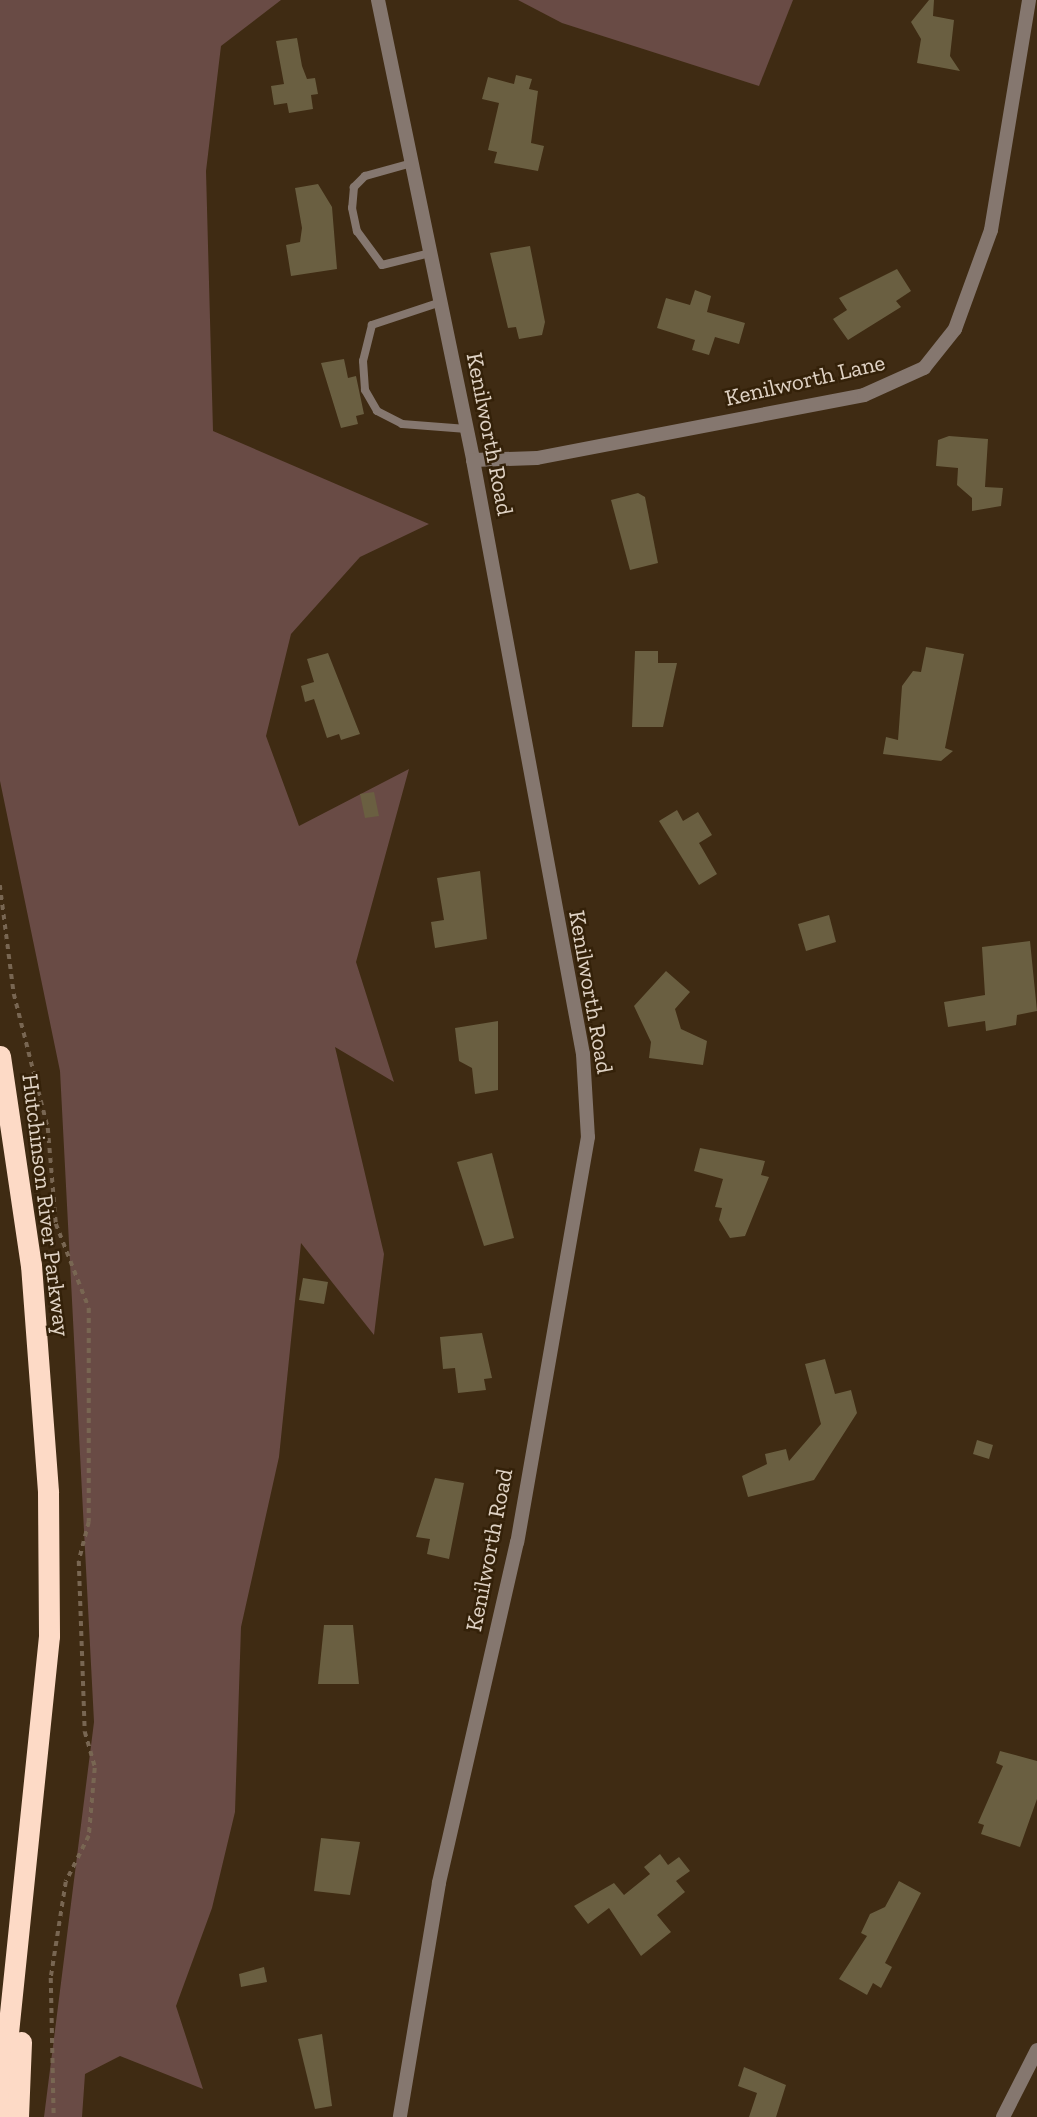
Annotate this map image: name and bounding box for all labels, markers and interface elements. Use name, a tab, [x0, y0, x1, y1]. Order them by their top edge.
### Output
street label: Kenilworth Lane	[722, 348, 888, 412]
street label: Kenilworth Road	[461, 350, 519, 518]
street label: Kenilworth Road	[563, 908, 619, 1076]
street label: Hutchinson River Parkway	[16, 1072, 76, 1338]
street label: Kenilworth Road	[460, 1466, 518, 1634]

